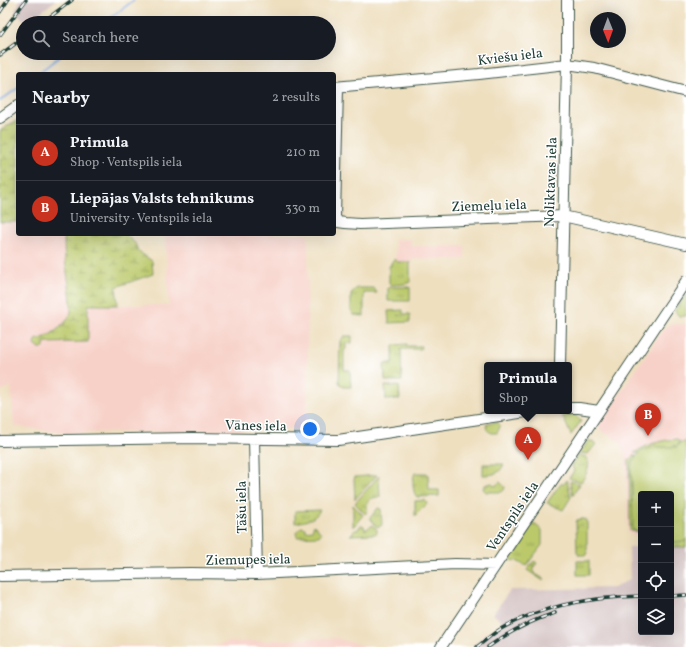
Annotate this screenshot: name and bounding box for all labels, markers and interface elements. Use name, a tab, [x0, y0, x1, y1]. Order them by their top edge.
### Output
north arrow	[590, 12, 626, 48]
search box	[16, 16, 336, 60]
icon: search	[30, 27, 52, 49]
text: Search here	[62, 28, 139, 49]
street label: Kviešu iela	[477, 44, 544, 71]
text: Nearby	[32, 87, 90, 110]
text: 2 results	[272, 89, 320, 107]
text: Primula	[70, 133, 129, 154]
street label: Noliktavas iela	[540, 137, 563, 228]
text: A	[40, 144, 50, 162]
text: 210 m	[286, 144, 320, 162]
text: Shop · Ventspils iela	[70, 154, 182, 172]
text: Liepājas Valsts tehnikums	[70, 189, 254, 210]
street label: Ziemeļu iela	[451, 196, 527, 217]
text: B	[41, 200, 49, 218]
text: 330 m	[285, 200, 320, 218]
text: University · Ventspils iela	[70, 210, 212, 228]
popup	[484, 362, 572, 414]
text: Primula	[499, 369, 557, 390]
text: Shop	[499, 390, 528, 408]
pin: B	[635, 403, 661, 436]
street label: Vānes iela	[225, 416, 287, 437]
your location	[300, 419, 320, 439]
pin: A	[515, 427, 541, 460]
street label: Ventspils iela	[483, 478, 544, 556]
street label: Tāšu iela	[233, 480, 252, 534]
map controls	[638, 491, 674, 635]
button: +	[638, 491, 674, 527]
button: −	[638, 527, 674, 563]
street label: Ziemupes iela	[205, 550, 291, 571]
button: locate	[638, 563, 674, 599]
button: layers	[638, 599, 674, 635]

